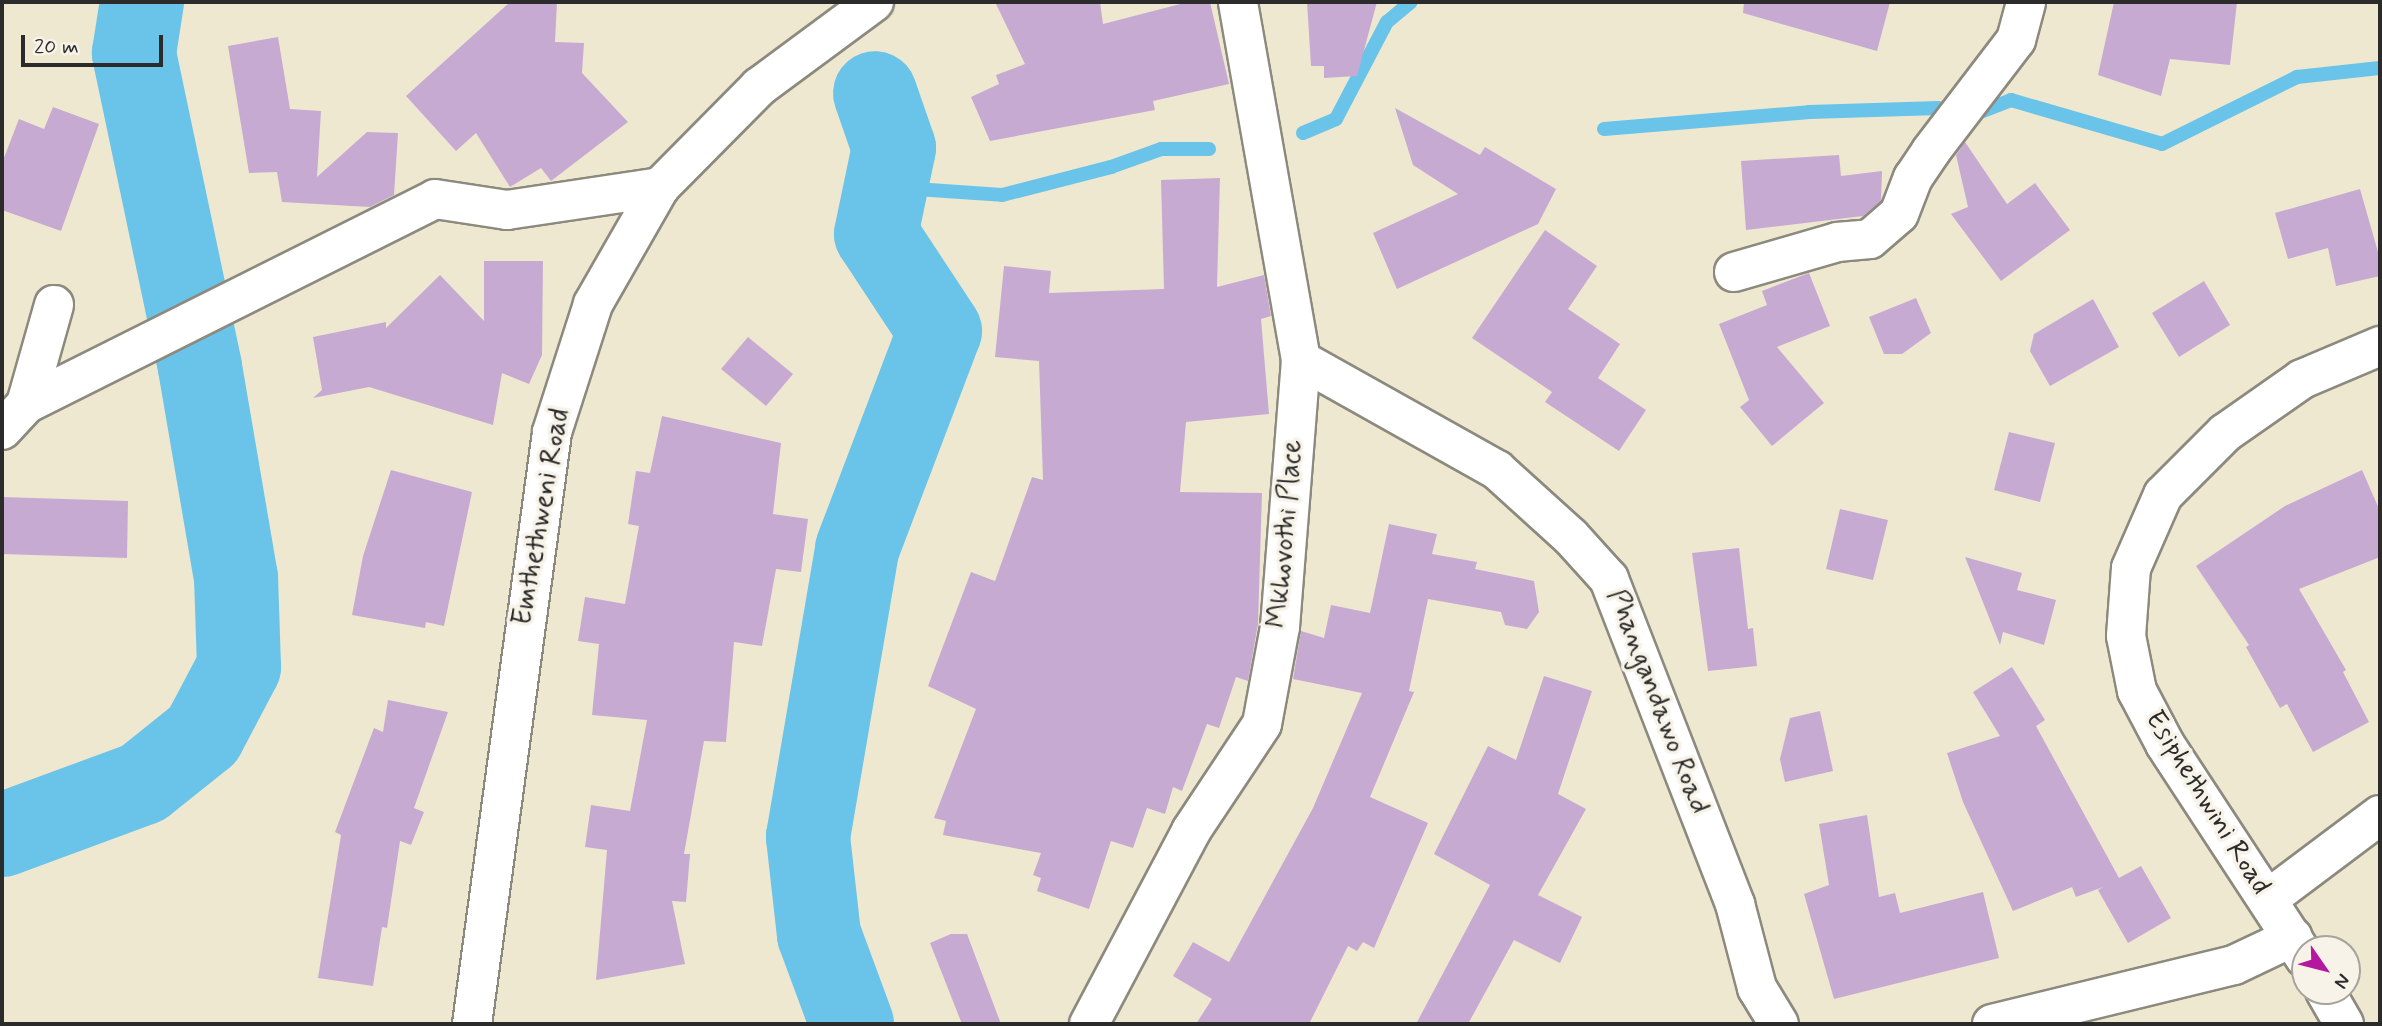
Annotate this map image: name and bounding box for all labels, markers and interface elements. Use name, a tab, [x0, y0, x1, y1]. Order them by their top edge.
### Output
scale bar	[24, 21, 166, 65]
text: 20 m	[34, 33, 79, 61]
street label: Emthethweni Road	[506, 406, 578, 628]
street label: Mkhovothi Place	[1261, 438, 1311, 630]
street label: Phangandawo Road	[1599, 586, 1715, 818]
street label: Esiphethwini Road	[2137, 705, 2277, 901]
north arrow	[2291, 935, 2361, 1005]
text: N	[2328, 969, 2356, 994]

